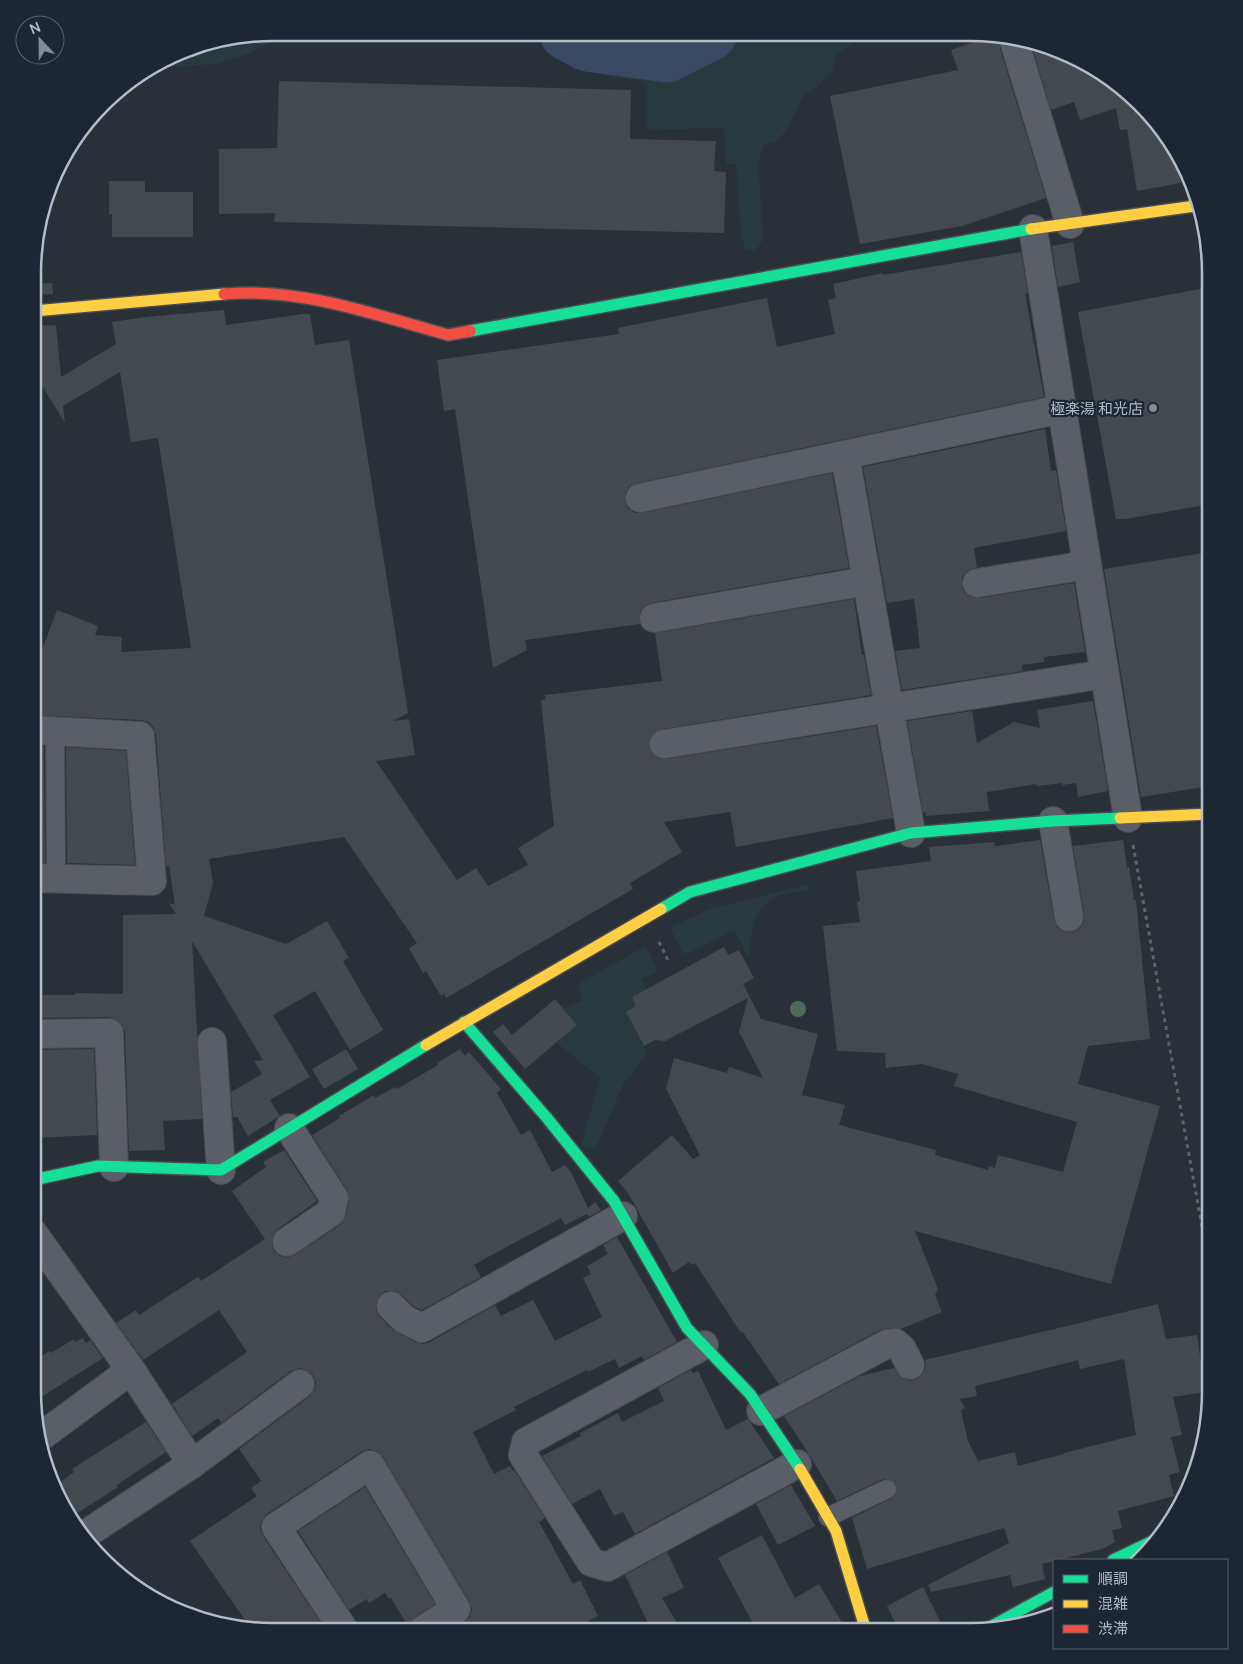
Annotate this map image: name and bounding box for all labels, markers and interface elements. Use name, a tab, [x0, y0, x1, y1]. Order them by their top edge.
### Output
north arrow	[15, 15, 65, 65]
text: N	[27, 17, 43, 38]
place label: 極楽湯 和光店	[1050, 398, 1143, 419]
marker: 極楽湯 和光店	[1147, 402, 1159, 414]
legend	[1053, 1559, 1228, 1649]
text: 順調	[1098, 1568, 1128, 1589]
text: 混雑	[1098, 1593, 1128, 1614]
text: 渋滞	[1098, 1618, 1128, 1639]

